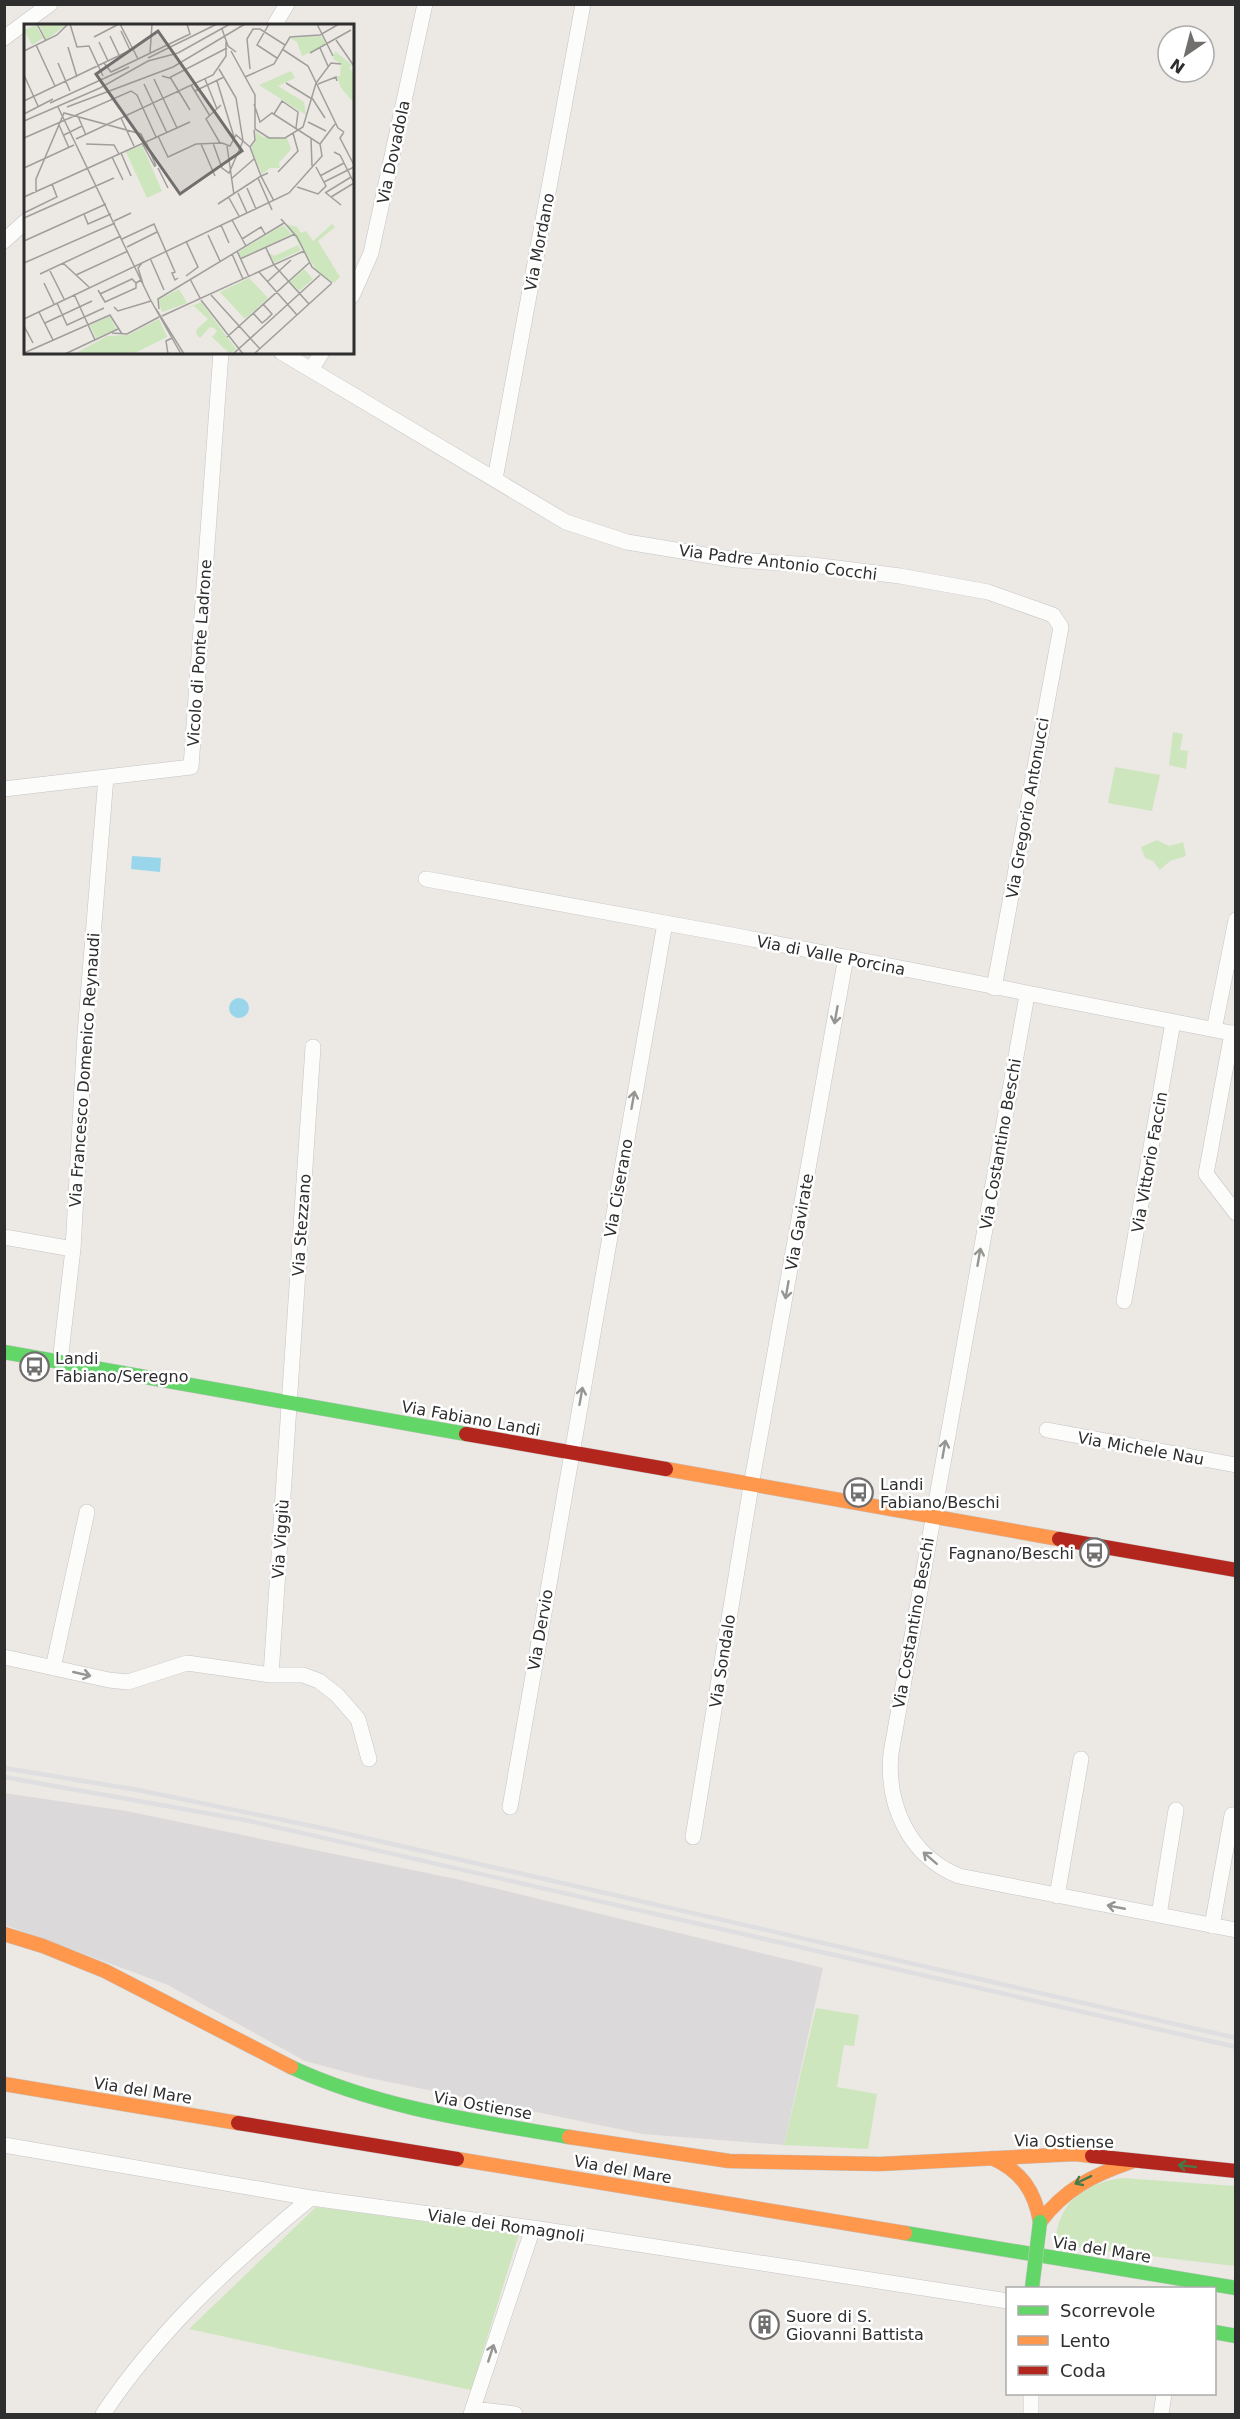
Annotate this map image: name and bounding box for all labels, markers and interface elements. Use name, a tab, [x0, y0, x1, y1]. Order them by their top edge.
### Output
inset map	[24, 24, 354, 354]
north arrow	[1156, 24, 1216, 84]
text: N	[1167, 54, 1189, 77]
street label: Via Dovadola	[373, 99, 414, 206]
street label: Via Mordano	[521, 191, 558, 293]
street label: Via Padre Antonio Cocchi	[678, 541, 878, 584]
street label: Vicolo di Ponte Ladrone	[183, 559, 216, 747]
street label: Via Gregorio Antonucci	[1002, 716, 1053, 900]
street label: Via Francesco Domenico Reynaudi	[65, 932, 104, 1208]
street label: Via di Valle Porcina	[755, 932, 907, 979]
one-way arrow	[830, 1005, 841, 1024]
street label: Via Costantino Beschi	[976, 1057, 1025, 1231]
street label: Via Vittorio Faccin	[1128, 1090, 1171, 1234]
one-way arrow	[628, 1091, 639, 1111]
street label: Via Ciserano	[600, 1137, 637, 1239]
street label: Via Gavirate	[782, 1172, 817, 1272]
street label: Via Stezzano	[288, 1173, 315, 1277]
one-way arrow	[974, 1248, 985, 1268]
one-way arrow	[781, 1279, 792, 1299]
place label: Landi Fabiano/Seregno	[55, 1349, 188, 1386]
bus stop icon: Landi Fabiano/Seregno	[18, 1351, 50, 1383]
one-way arrow	[576, 1386, 587, 1406]
street label: Via Fabiano Landi	[400, 1397, 542, 1440]
street label: Via Michele Nau	[1076, 1428, 1206, 1469]
one-way arrow	[939, 1440, 950, 1459]
place label: Landi Fabiano/Beschi	[880, 1475, 1000, 1512]
bus stop icon: Landi Fabiano/Beschi	[843, 1477, 875, 1509]
street label: Via Viggiù	[268, 1499, 293, 1580]
street label: Via Costantino Beschi	[889, 1536, 938, 1710]
bus stop icon: Fagnano/Beschi	[1079, 1537, 1111, 1569]
place label: Fagnano/Beschi	[949, 1544, 1074, 1563]
street label: Via Dervio	[524, 1588, 557, 1672]
street label: Via Sondalo	[706, 1613, 739, 1709]
one-way arrow	[72, 1669, 91, 1681]
one-way arrow	[923, 1851, 938, 1865]
one-way arrow	[1107, 1901, 1126, 1912]
street label: Via del Mare	[92, 2073, 193, 2108]
street label: Via Ostiense	[432, 2087, 534, 2124]
street label: Via Ostiense	[1014, 2131, 1114, 2152]
street label: Via del Mare	[572, 2152, 673, 2187]
one-way arrow	[1177, 2160, 1197, 2171]
one-way arrow	[1074, 2175, 1092, 2187]
street label: Viale dei Romagnoli	[426, 2205, 586, 2246]
street label: Via del Mare	[1051, 2232, 1152, 2267]
legend	[1006, 2287, 1216, 2395]
text: Scorrevole	[1060, 2300, 1155, 2321]
place label: Suore di S. Giovanni Battista	[786, 2307, 924, 2344]
building icon: Suore di S. Giovanni Battista	[749, 2309, 781, 2341]
text: Lento	[1060, 2330, 1110, 2351]
one-way arrow	[486, 2344, 497, 2363]
text: Coda	[1060, 2360, 1106, 2381]

